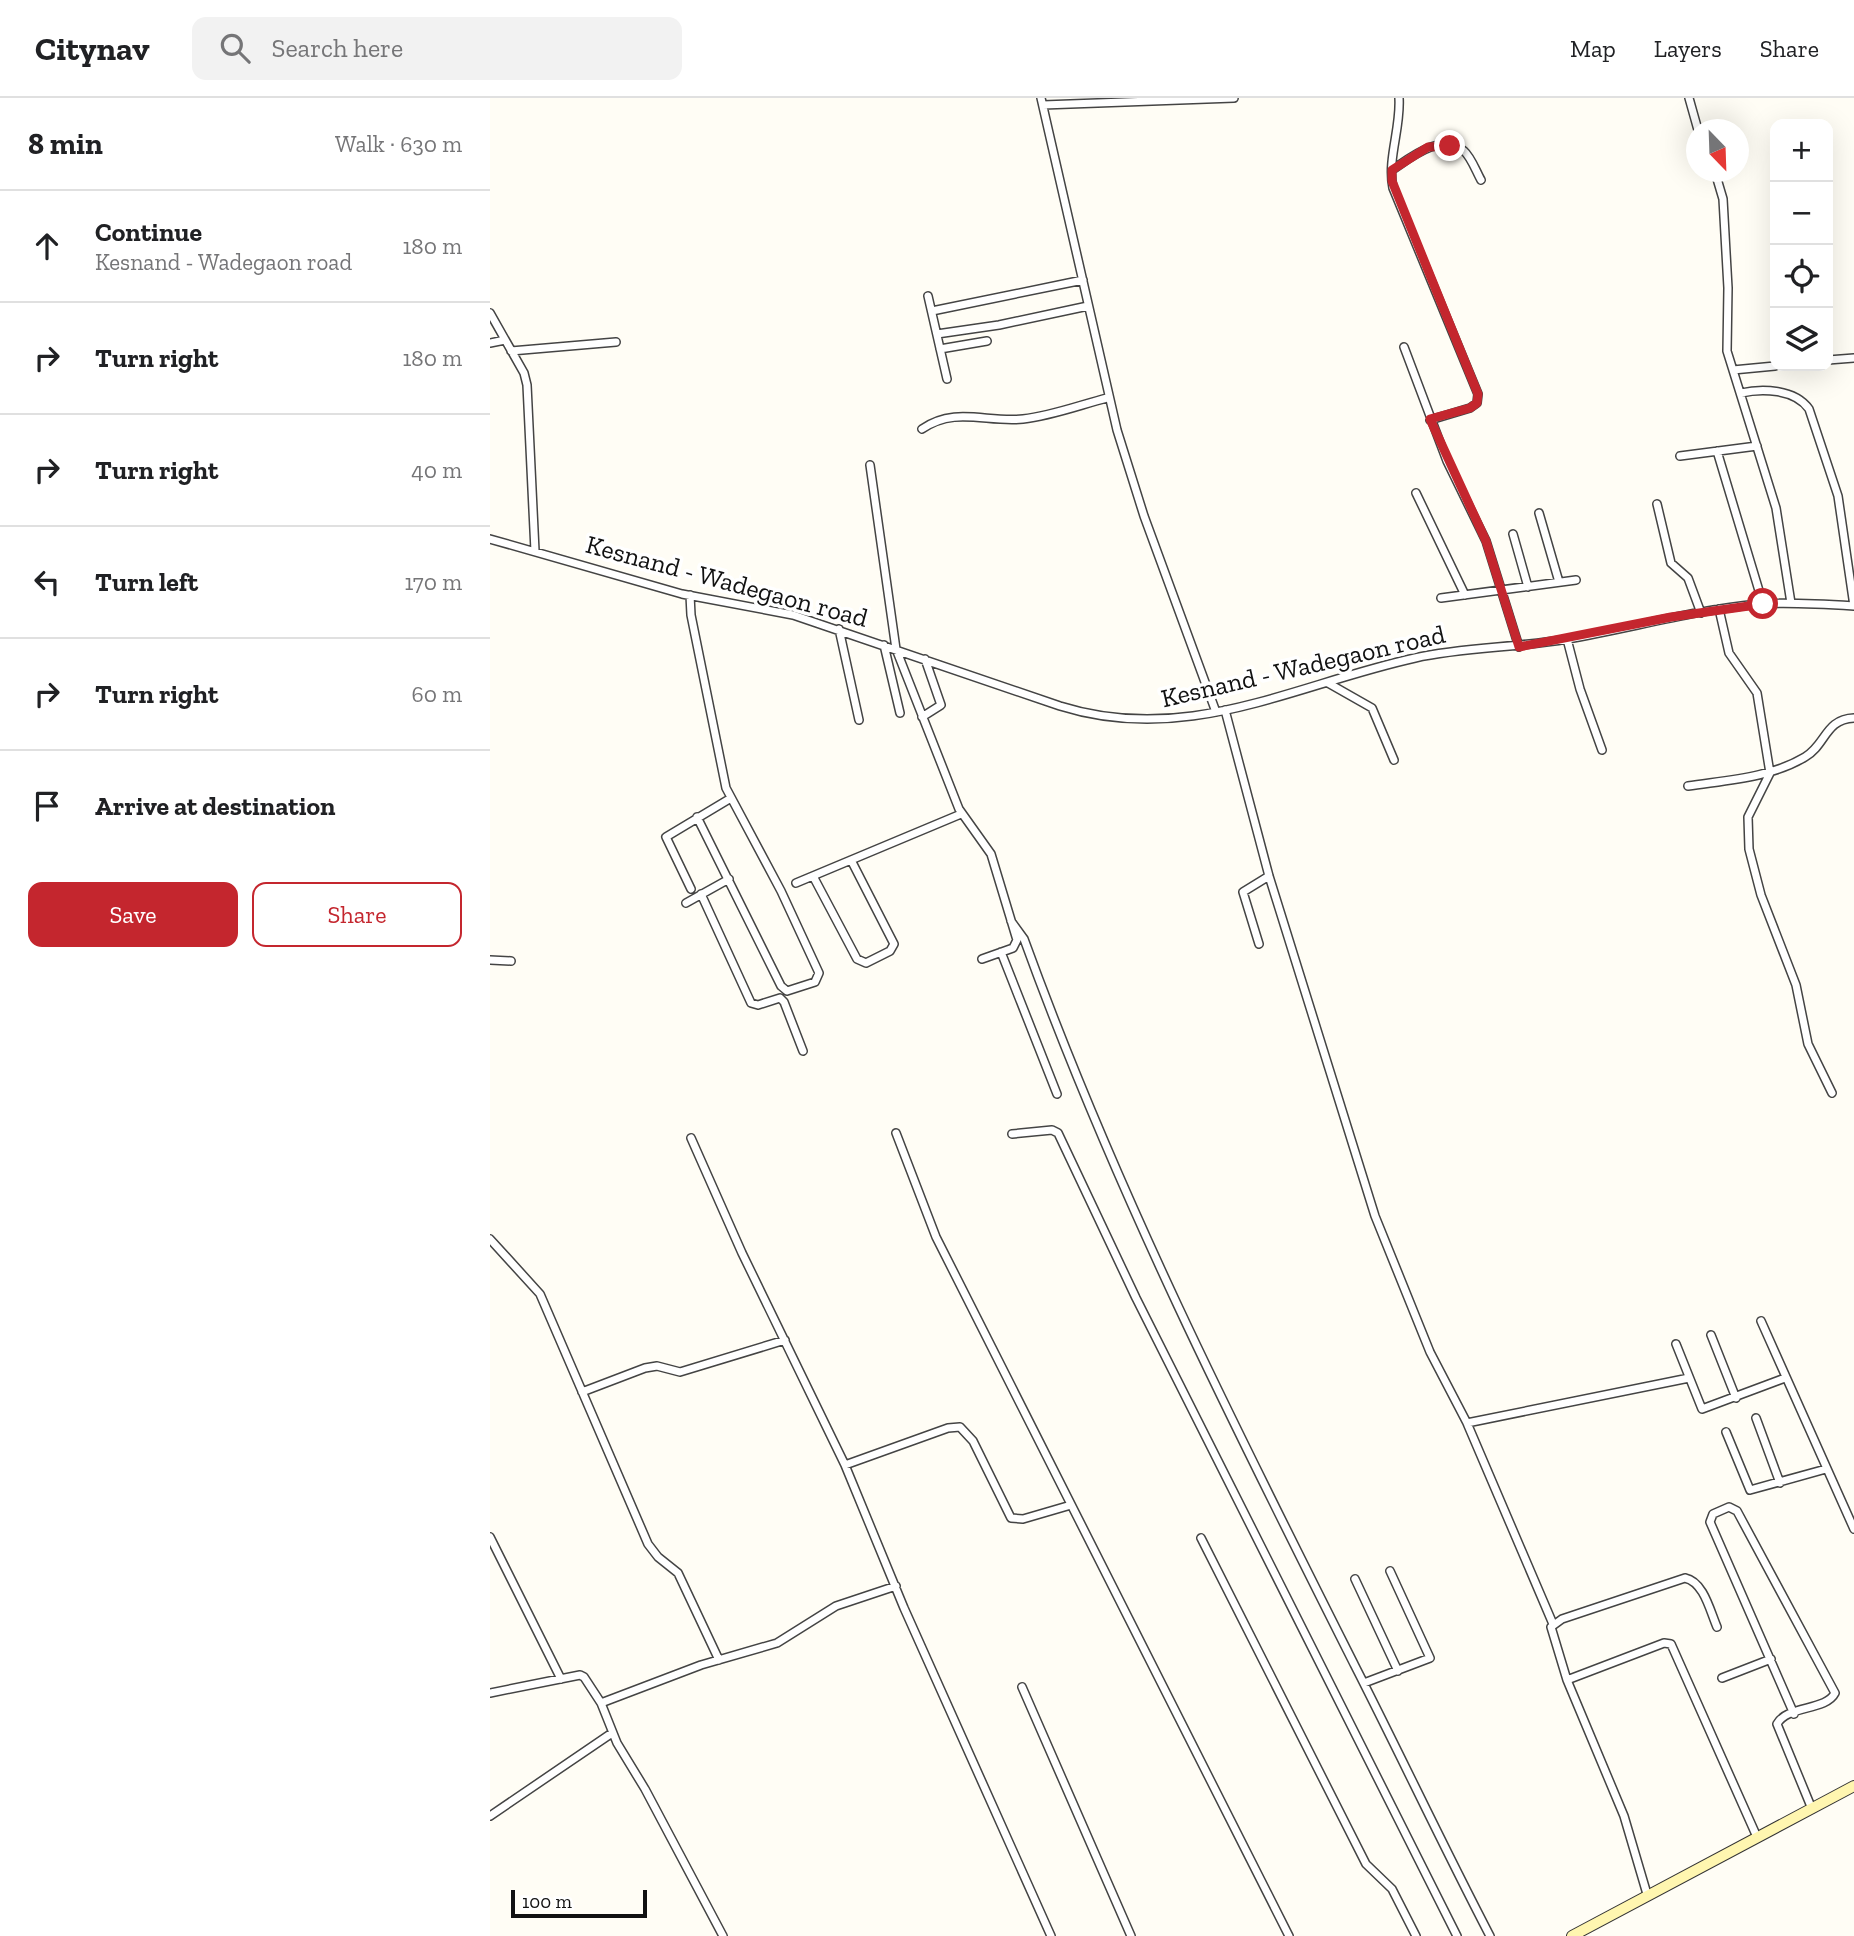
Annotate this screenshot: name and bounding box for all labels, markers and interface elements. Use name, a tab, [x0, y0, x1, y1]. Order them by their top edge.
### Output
search box	[192, 17, 682, 80]
text: Citynav	[35, 29, 150, 68]
icon: search	[216, 29, 254, 67]
text: Search here	[272, 32, 403, 64]
text: Map	[1570, 34, 1616, 63]
text: Layers	[1654, 34, 1722, 63]
text: Share	[1760, 34, 1819, 63]
north arrow	[1686, 119, 1749, 182]
map controls	[1770, 119, 1833, 371]
button: +	[1770, 119, 1833, 182]
text: 8 min	[28, 126, 103, 162]
text: Walk · 630 m	[335, 130, 462, 158]
route end	[1434, 130, 1465, 161]
button: −	[1770, 182, 1833, 245]
text: Continue	[95, 216, 202, 248]
icon: ahead	[28, 227, 66, 265]
text: 180 m	[402, 232, 462, 260]
button: locate	[1770, 245, 1833, 308]
text: Kesnand - Wadegaon road	[95, 248, 352, 276]
button: layers	[1770, 308, 1833, 371]
icon: right	[28, 339, 66, 377]
text: Turn right	[95, 342, 218, 374]
text: 180 m	[402, 344, 462, 372]
icon: right	[28, 451, 66, 489]
text: Turn right	[95, 454, 218, 486]
text: 40 m	[411, 456, 462, 484]
street label: Kesnand - Wadegaon road	[582, 528, 872, 634]
icon: left	[28, 563, 66, 601]
text: Turn left	[95, 566, 198, 598]
text: 170 m	[404, 568, 462, 596]
route start	[1747, 588, 1778, 619]
street label: Kesnand - Wadegaon road	[1158, 618, 1448, 714]
icon: right	[28, 675, 66, 713]
text: Turn right	[95, 678, 218, 710]
text: 60 m	[411, 680, 462, 708]
icon: arrive	[28, 787, 66, 825]
text: Arrive at destination	[95, 790, 335, 822]
button: Save	[28, 882, 238, 947]
button: Share	[252, 882, 462, 947]
scale bar	[511, 1887, 648, 1919]
text: 100 m	[522, 1890, 572, 1913]

